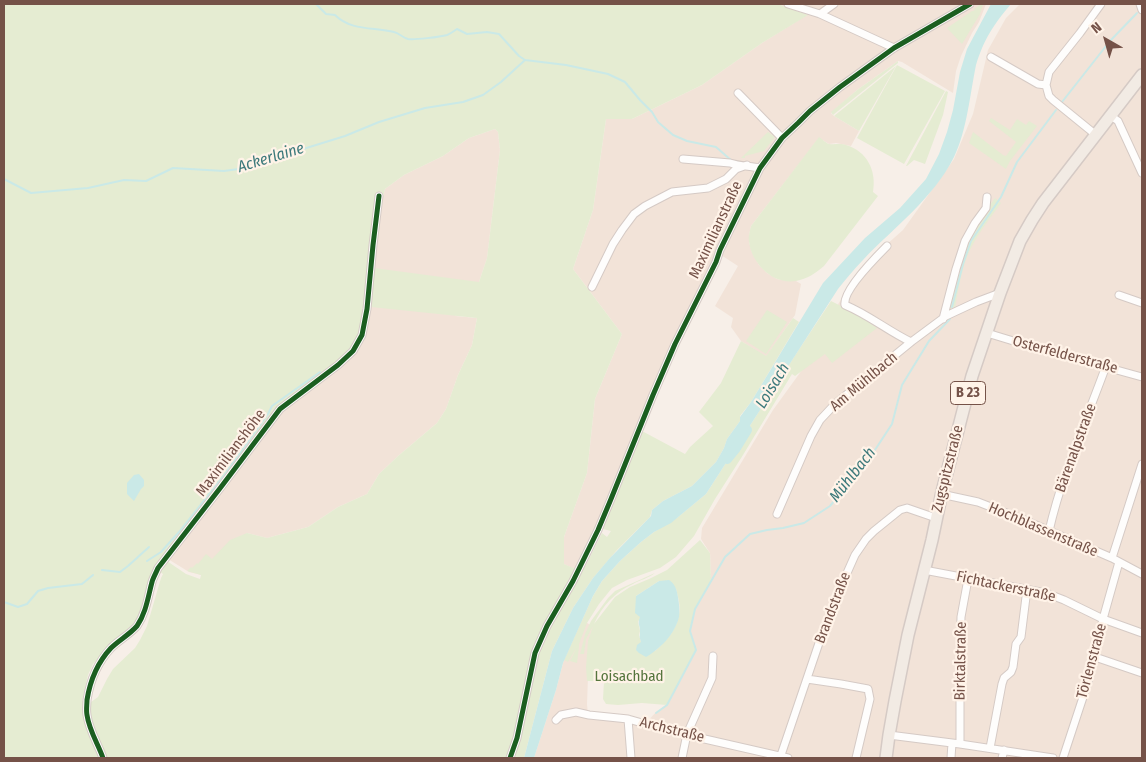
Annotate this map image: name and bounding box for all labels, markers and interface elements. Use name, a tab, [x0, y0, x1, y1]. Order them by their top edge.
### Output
north arrow	[1081, 15, 1131, 65]
text: N	[1088, 19, 1105, 37]
water label: Ackerlaine	[235, 139, 307, 177]
street label: Maximilianstraße	[686, 178, 746, 282]
street label: Osterfelderstraße	[1010, 332, 1120, 378]
street label: Am Mühlbach	[826, 348, 902, 416]
water label: Loisach	[752, 360, 794, 412]
road number: B 23	[950, 382, 986, 404]
street label: Bärenalpstraße	[1052, 401, 1100, 495]
street label: Maximilianshöhe	[192, 406, 270, 500]
street label: Zugspitzstraße	[928, 423, 968, 515]
water label: Mühlbach	[826, 444, 880, 506]
street label: Hochblassenstraße	[986, 499, 1100, 561]
street label: Fichtackerstraße	[955, 568, 1057, 606]
street label: Brandstraße	[811, 570, 855, 646]
street label: Birktalstraße	[951, 621, 971, 701]
street label: Törlenstraße	[1073, 621, 1111, 701]
park label: Loisachbad	[594, 668, 664, 686]
street label: Archstraße	[638, 713, 706, 747]

